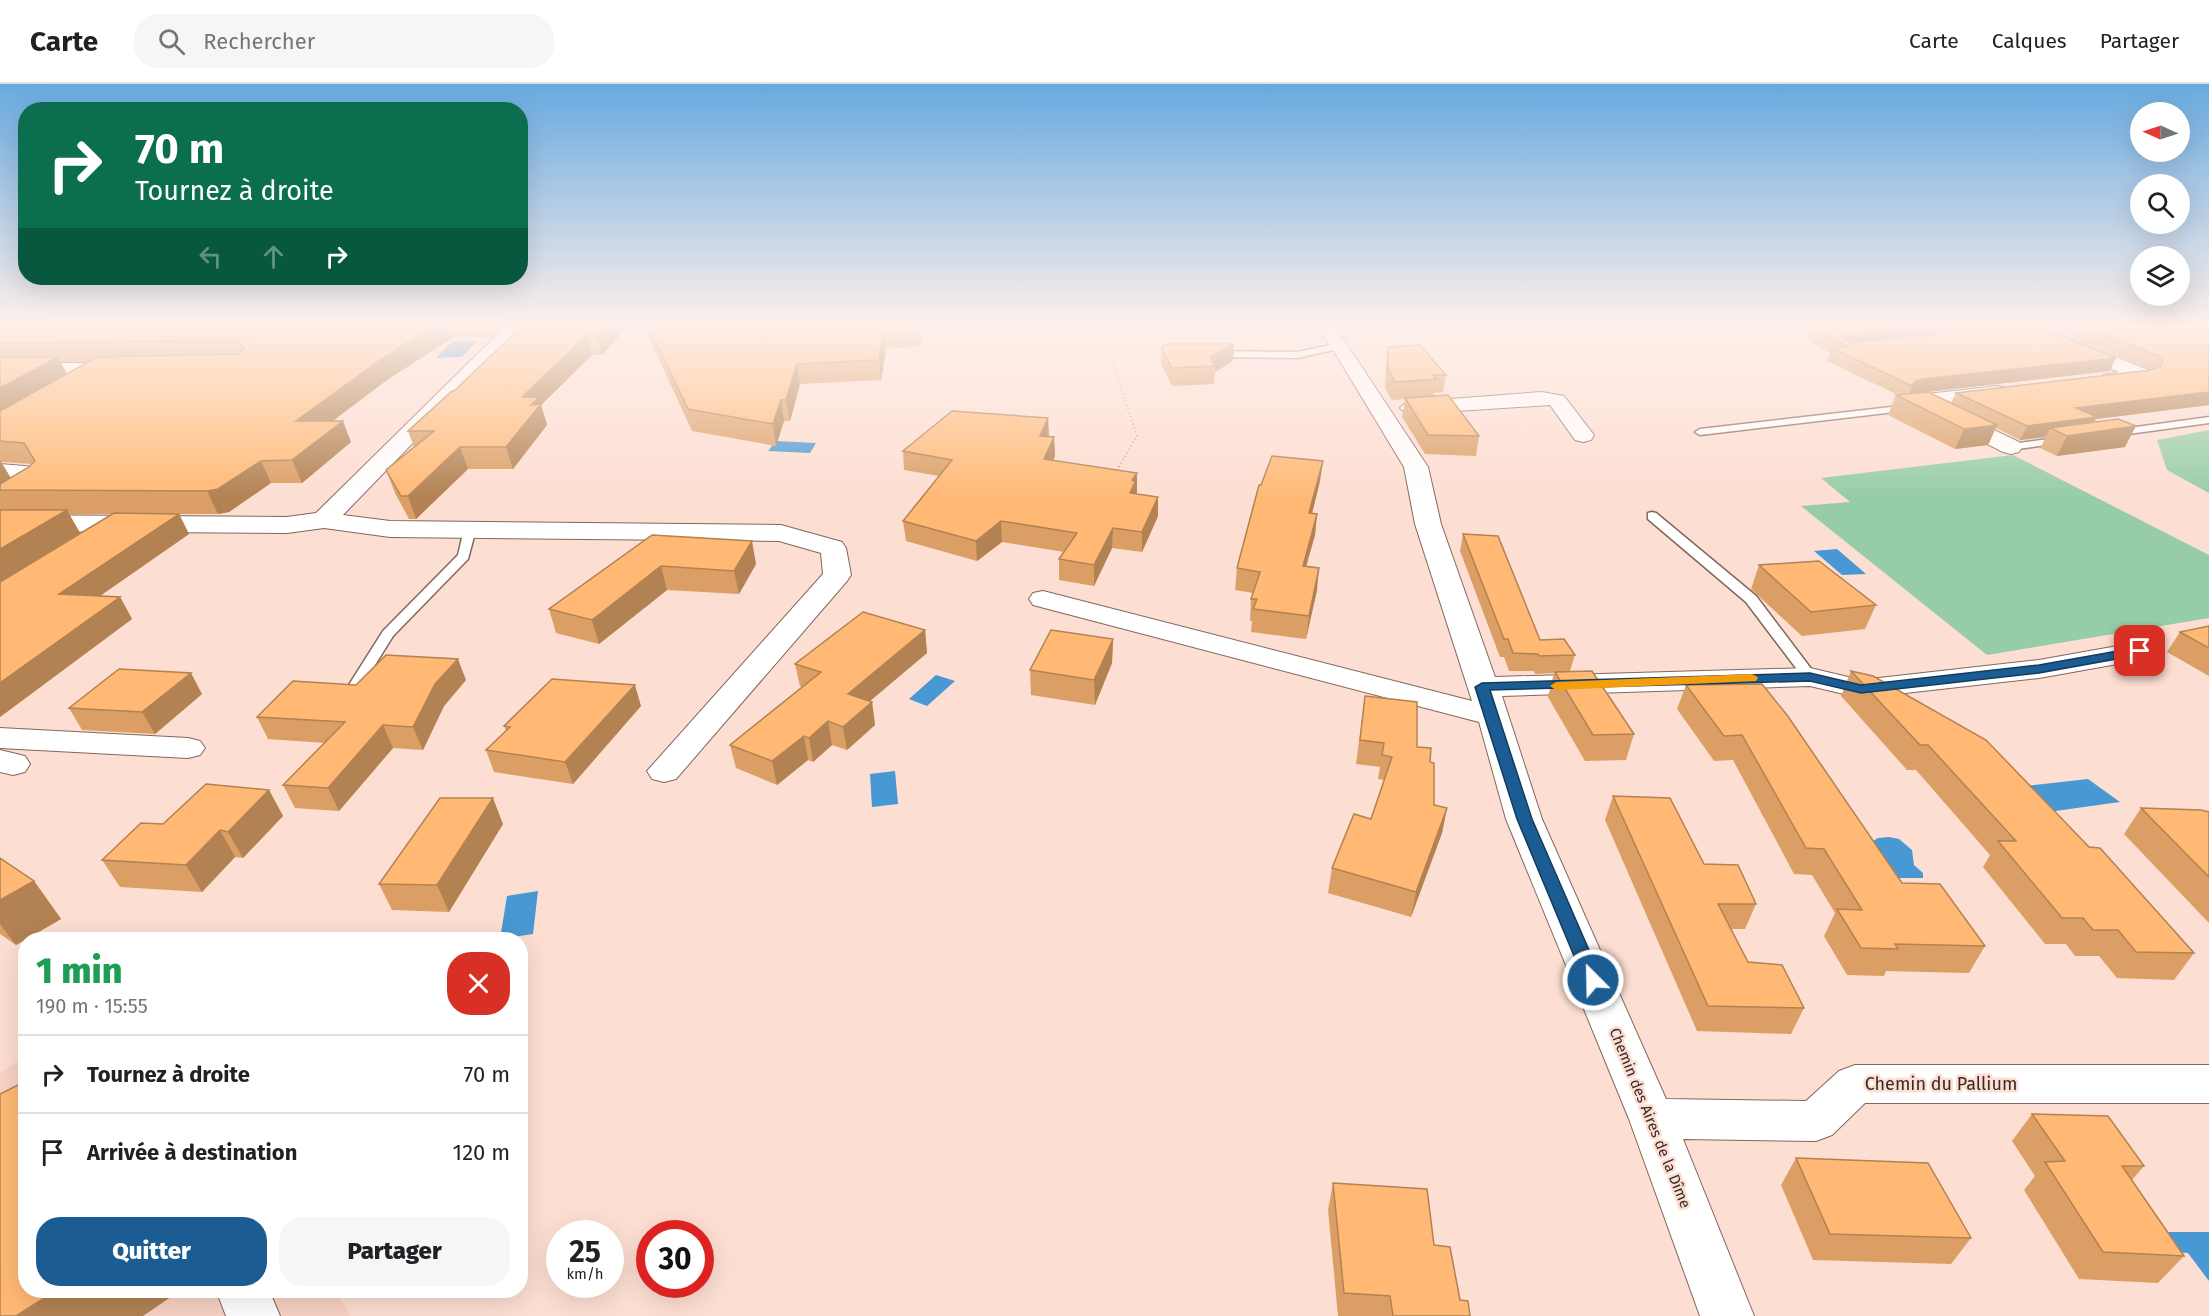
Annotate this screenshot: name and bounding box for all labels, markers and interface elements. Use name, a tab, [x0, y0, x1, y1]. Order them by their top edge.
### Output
search box	[134, 14, 554, 68]
text: Carte	[30, 25, 98, 58]
icon: search	[155, 25, 188, 58]
text: Rechercher	[203, 28, 315, 55]
text: Carte	[1909, 28, 1959, 54]
text: Calques	[1992, 28, 2067, 54]
text: Partager	[2100, 28, 2179, 54]
north arrow	[2130, 102, 2190, 162]
map controls	[2130, 102, 2190, 306]
text: 70 m	[135, 124, 224, 174]
icon: right	[36, 126, 114, 204]
button: search	[2130, 174, 2190, 234]
text: Tournez à droite	[135, 175, 334, 207]
icon: left	[194, 240, 227, 273]
icon: ahead	[257, 240, 290, 273]
icon: right	[320, 240, 353, 273]
button: layers	[2130, 246, 2190, 306]
pin	[2114, 625, 2165, 676]
icon: arrive	[2123, 634, 2156, 667]
position arrow	[1561, 948, 1625, 1012]
text: 1 min	[36, 949, 122, 993]
button: close	[447, 952, 510, 1015]
text: 190 m · 15:55	[36, 994, 148, 1018]
street label: Chemin des Aires de la Dîme	[1606, 1025, 1694, 1211]
icon: right	[36, 1058, 69, 1091]
text: Tournez à droite	[87, 1061, 250, 1088]
text: 70 m	[464, 1061, 510, 1088]
street label: Chemin du Pallium	[1865, 1073, 2017, 1095]
icon: arrive	[36, 1136, 69, 1169]
text: Arrivée à destination	[87, 1139, 297, 1166]
text: 120 m	[453, 1139, 510, 1166]
button: Quitter	[36, 1217, 267, 1286]
button: Partager	[279, 1217, 510, 1286]
speed limit sign: 30	[636, 1220, 714, 1298]
text: 25	[569, 1234, 601, 1270]
text: km/h	[566, 1265, 604, 1283]

